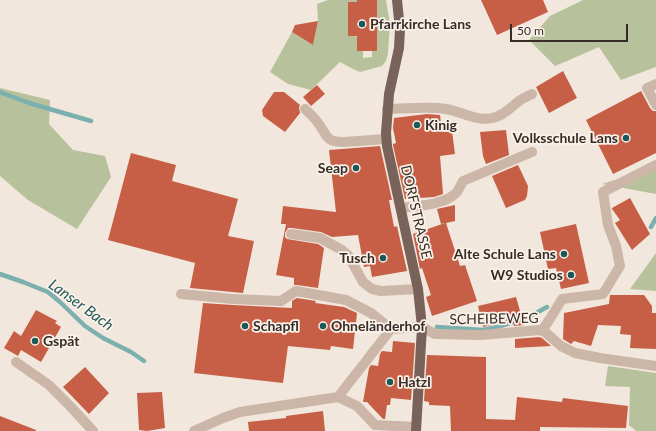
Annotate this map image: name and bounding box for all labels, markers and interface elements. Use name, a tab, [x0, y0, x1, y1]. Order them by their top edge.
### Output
place label: Pfarrkirche Lans	[370, 16, 471, 32]
scale bar	[512, 16, 630, 42]
marker: Pfarrkirche Lans	[357, 19, 367, 29]
text: 50 m	[517, 23, 544, 38]
place label: Kinig	[425, 117, 457, 133]
marker: Kinig	[412, 120, 422, 130]
place label: Volksschule Lans	[513, 130, 618, 146]
marker: Volksschule Lans	[621, 133, 631, 143]
place label: Seap	[318, 160, 348, 176]
marker: Seap	[351, 163, 361, 173]
street label: DORFSTRASSE	[397, 163, 435, 261]
place label: Alte Schule Lans	[454, 246, 556, 262]
marker: Alte Schule Lans	[559, 249, 569, 259]
place label: Tusch	[339, 250, 375, 266]
marker: Tusch	[378, 253, 388, 263]
place label: W9 Studios	[491, 267, 563, 283]
marker: W9 Studios	[566, 270, 576, 280]
water label: Lanser Bach	[45, 275, 117, 335]
street label: SCHEIBEWEG	[449, 310, 539, 328]
place label: Schapfl	[253, 318, 299, 334]
place label: Ohneländerhof	[331, 318, 425, 334]
marker: Schapfl	[240, 321, 250, 331]
marker: Ohneländerhof	[318, 321, 328, 331]
place label: Gspät	[43, 333, 79, 349]
marker: Gspät	[30, 336, 40, 346]
place label: Hatzl	[398, 374, 431, 390]
marker: Hatzl	[385, 377, 395, 387]

